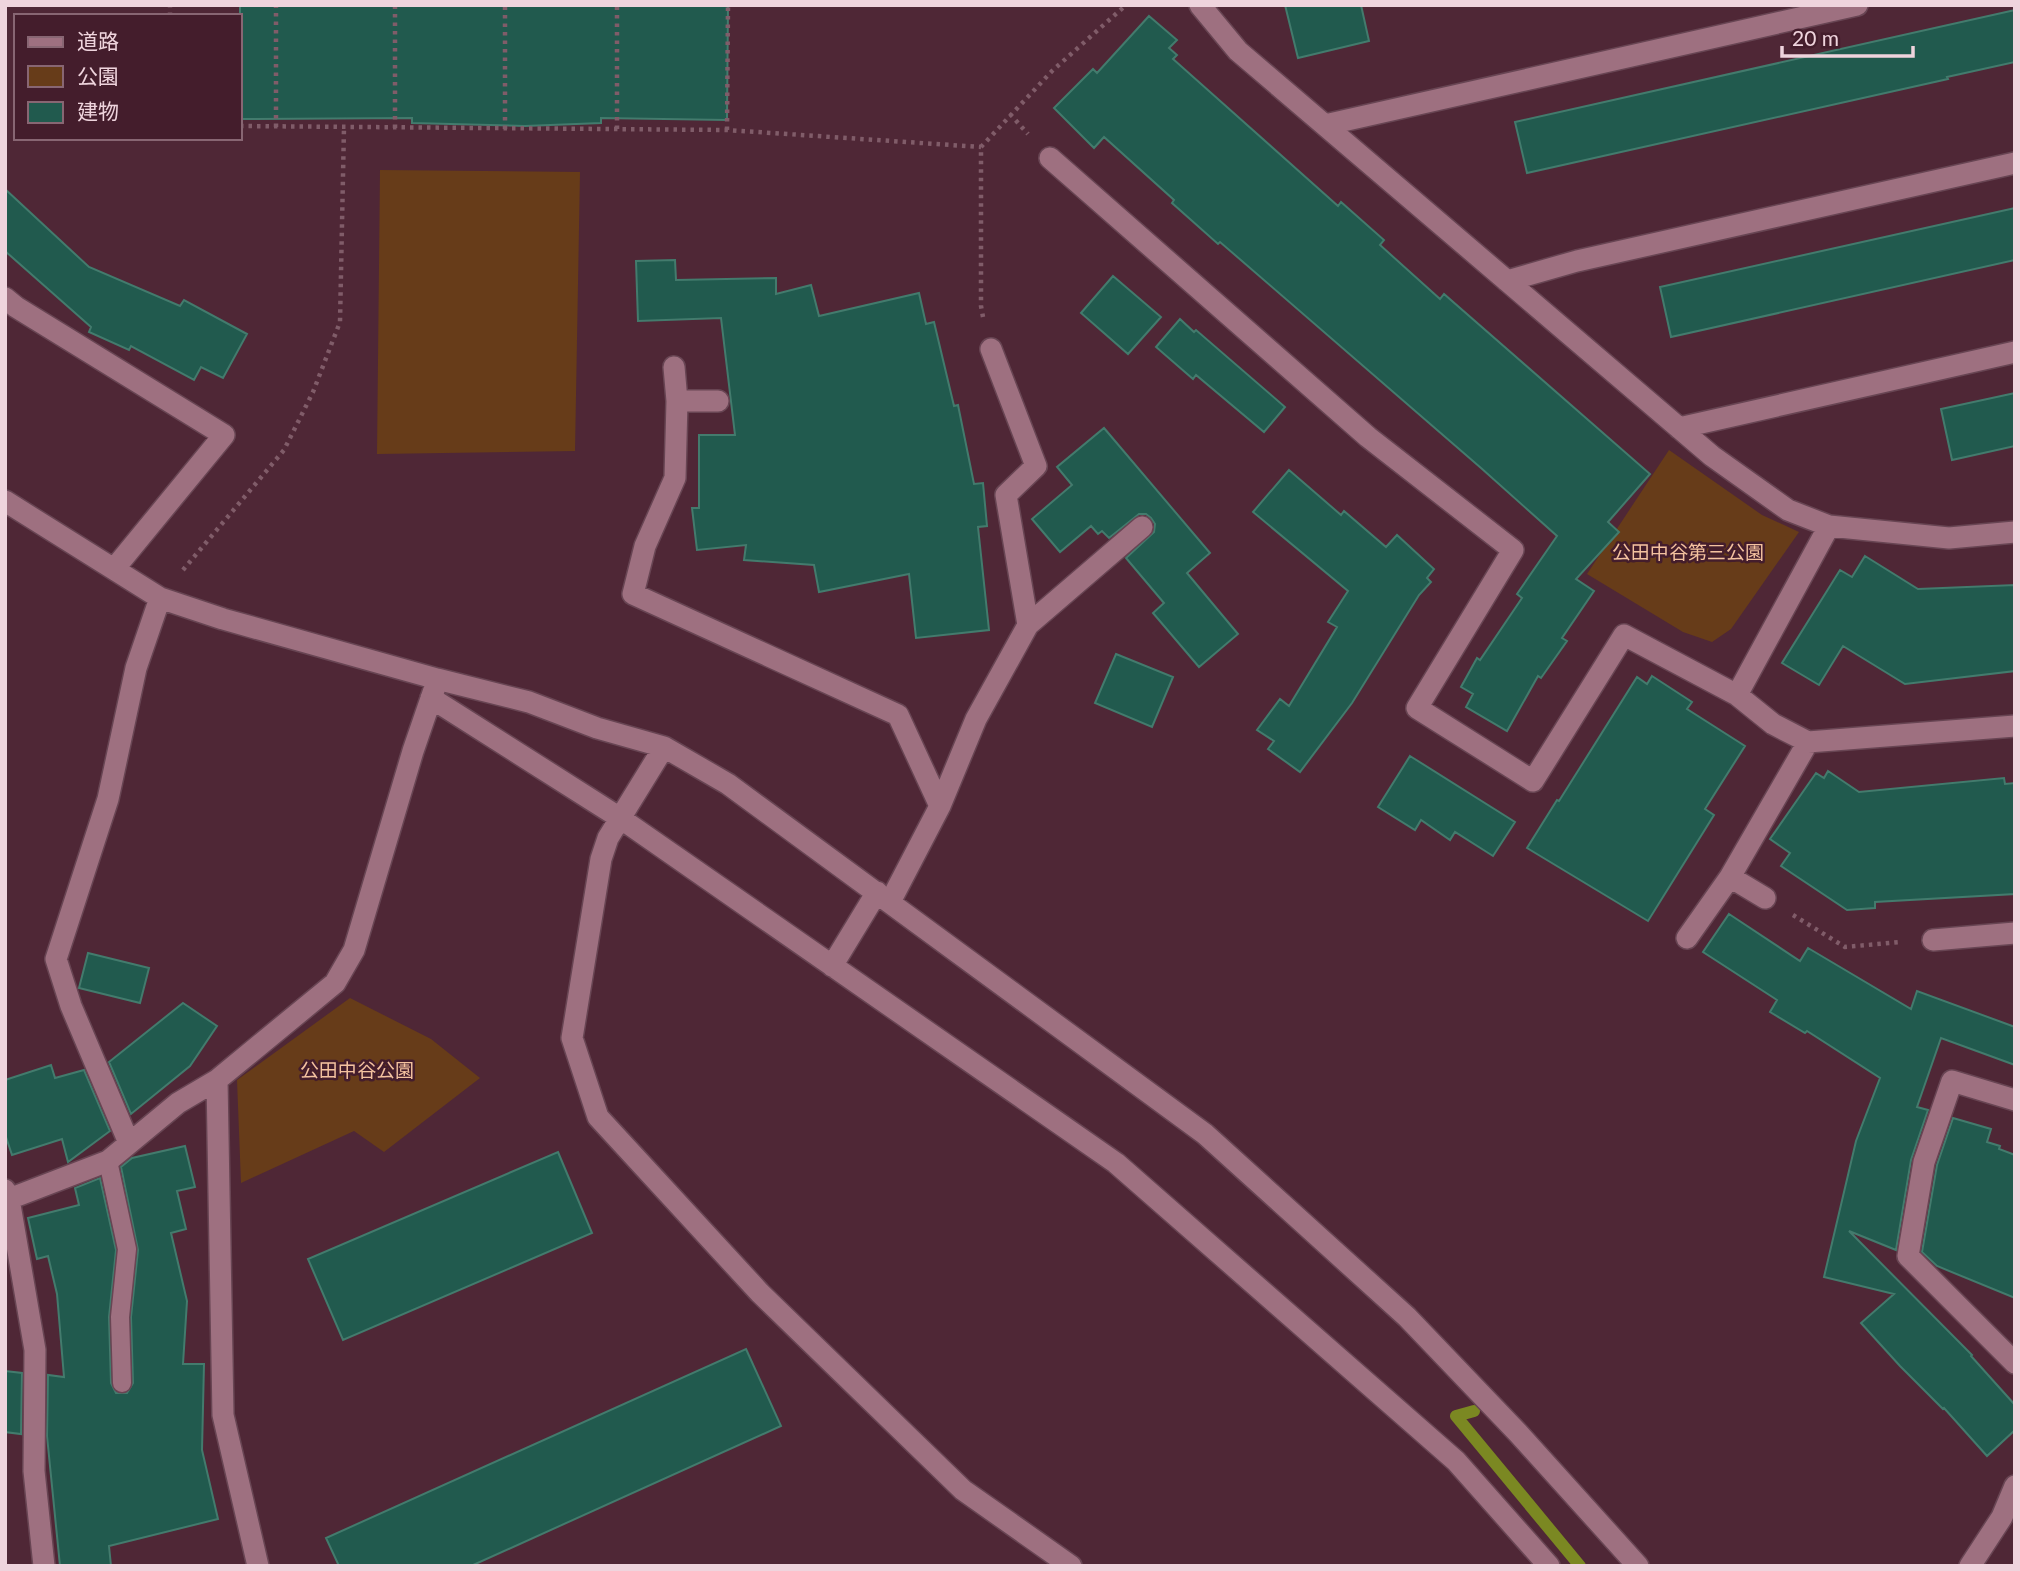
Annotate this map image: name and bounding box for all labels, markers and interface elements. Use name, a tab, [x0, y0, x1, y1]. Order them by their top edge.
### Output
legend	[14, 14, 242, 140]
scale bar	[1782, 14, 1913, 58]
text: 20 m	[1792, 25, 1839, 50]
text: 道路	[77, 28, 119, 53]
text: 公園	[77, 63, 119, 88]
text: 建物	[77, 98, 119, 123]
park label: 公田中谷第三公園	[1612, 540, 1764, 563]
park label: 公田中谷公園	[300, 1058, 414, 1081]

